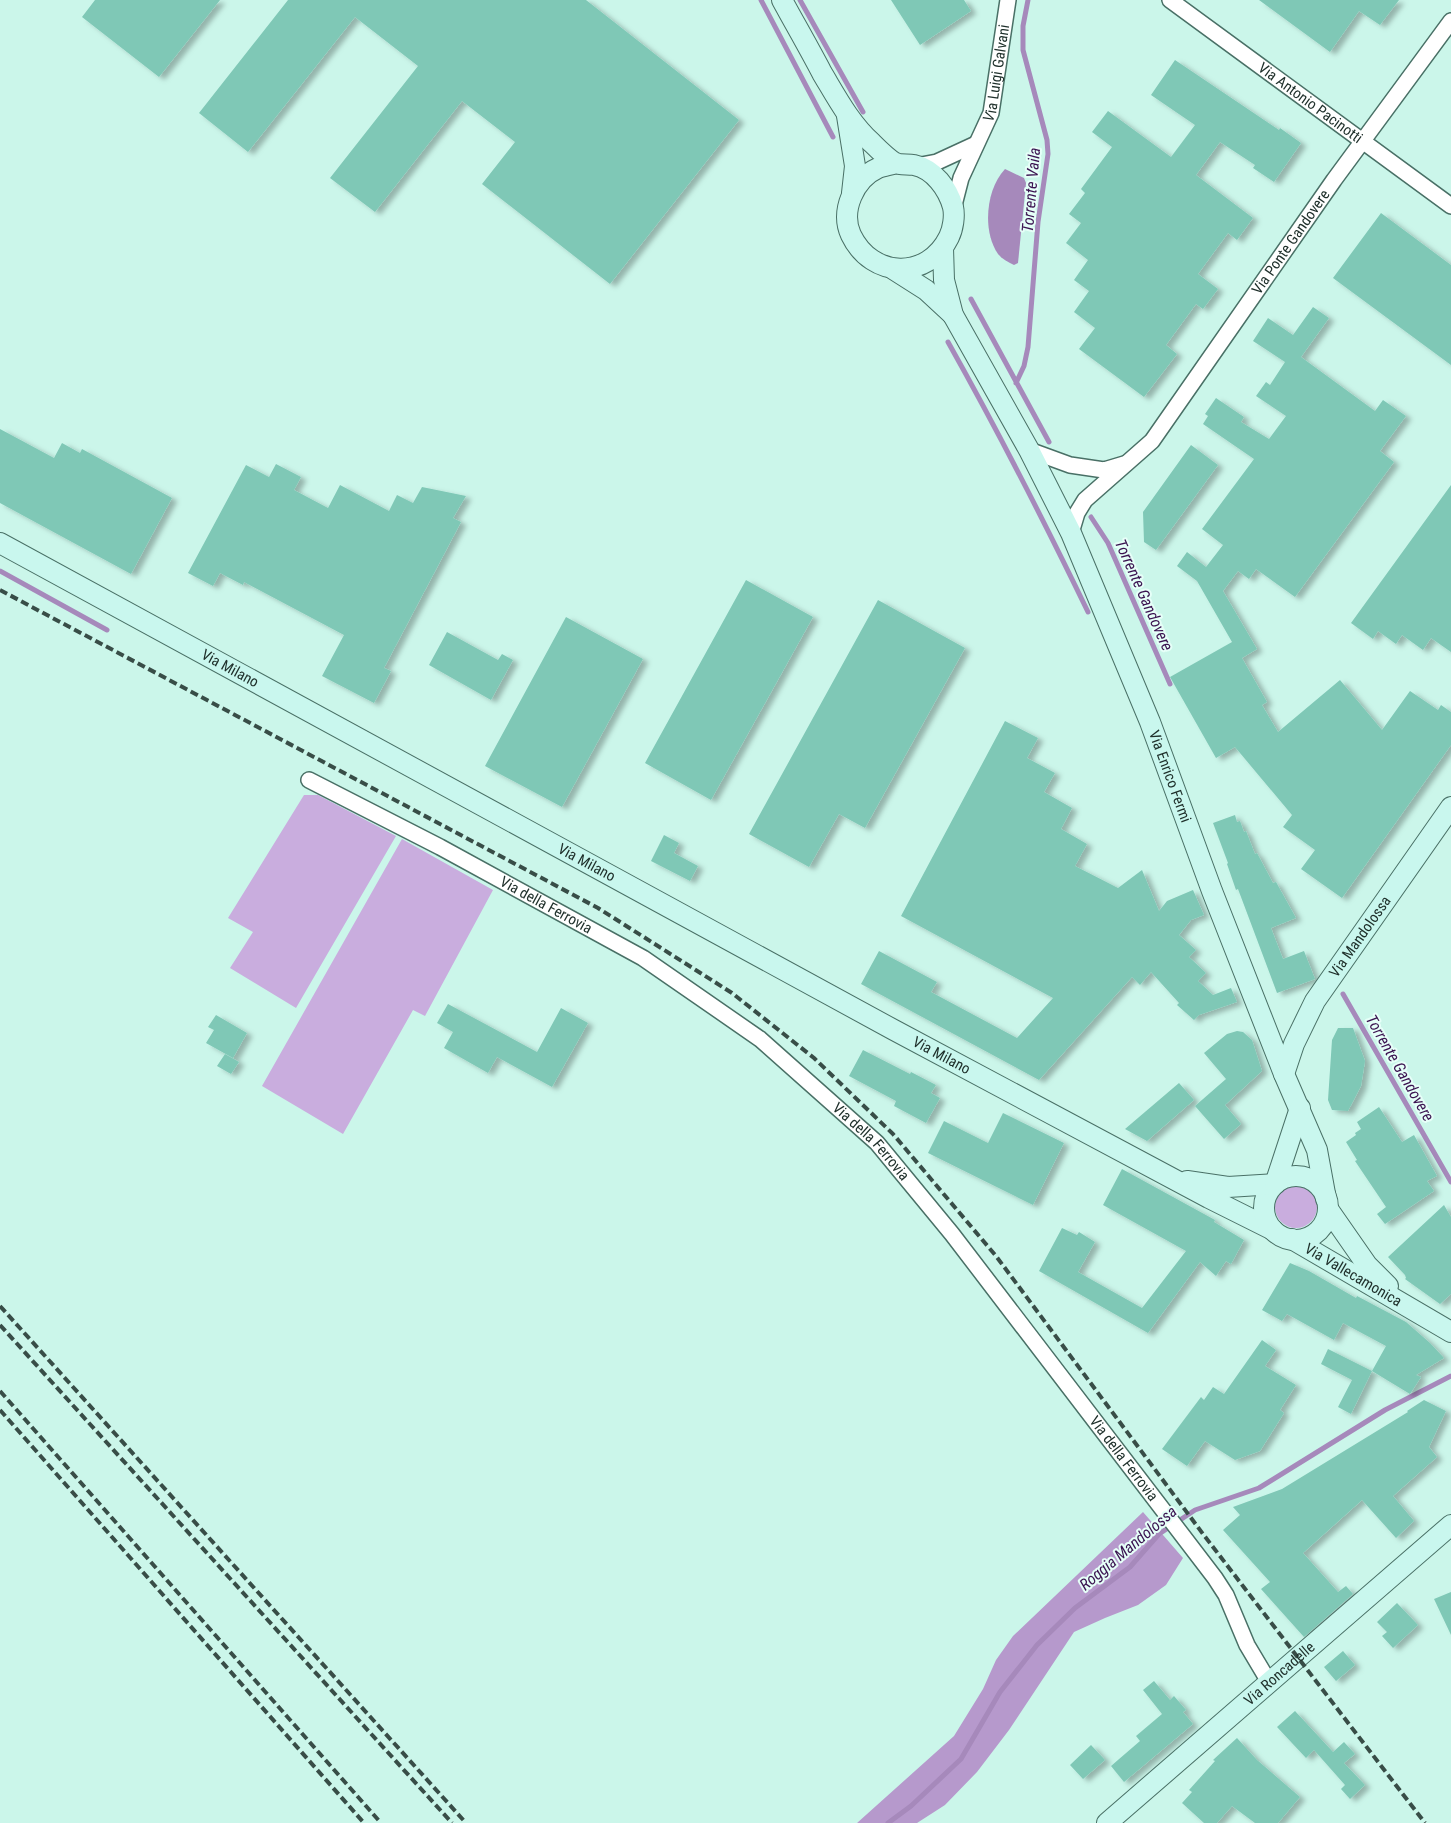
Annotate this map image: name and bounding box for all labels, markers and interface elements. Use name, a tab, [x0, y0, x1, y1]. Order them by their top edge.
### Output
street label: Via Luigi Galvani	[979, 23, 1013, 125]
street label: Via Antonio Pacinotti	[1255, 59, 1366, 147]
water label: Torrente Vaila	[1018, 147, 1044, 233]
street label: Via Ponte Gandovere	[1248, 186, 1333, 298]
water label: Torrente Gandovere	[1111, 536, 1177, 654]
street label: Via Milano	[198, 645, 262, 691]
street label: Via Enrico Fermi	[1145, 728, 1195, 825]
street label: Via Milano	[555, 840, 618, 885]
street label: Via della Ferrovia	[497, 873, 595, 937]
street label: Via Mandolossa	[1325, 893, 1395, 981]
water label: Torrente Gandovere	[1362, 1011, 1438, 1125]
street label: Via Milano	[910, 1033, 974, 1078]
street label: Via della Ferrovia	[829, 1099, 913, 1184]
street label: Via Vallecamonica	[1301, 1239, 1405, 1310]
street label: Via della Ferrovia	[1086, 1413, 1162, 1505]
water label: Roggia Mandolossa	[1076, 1502, 1180, 1594]
street label: Via Roncadelle	[1240, 1638, 1318, 1709]

